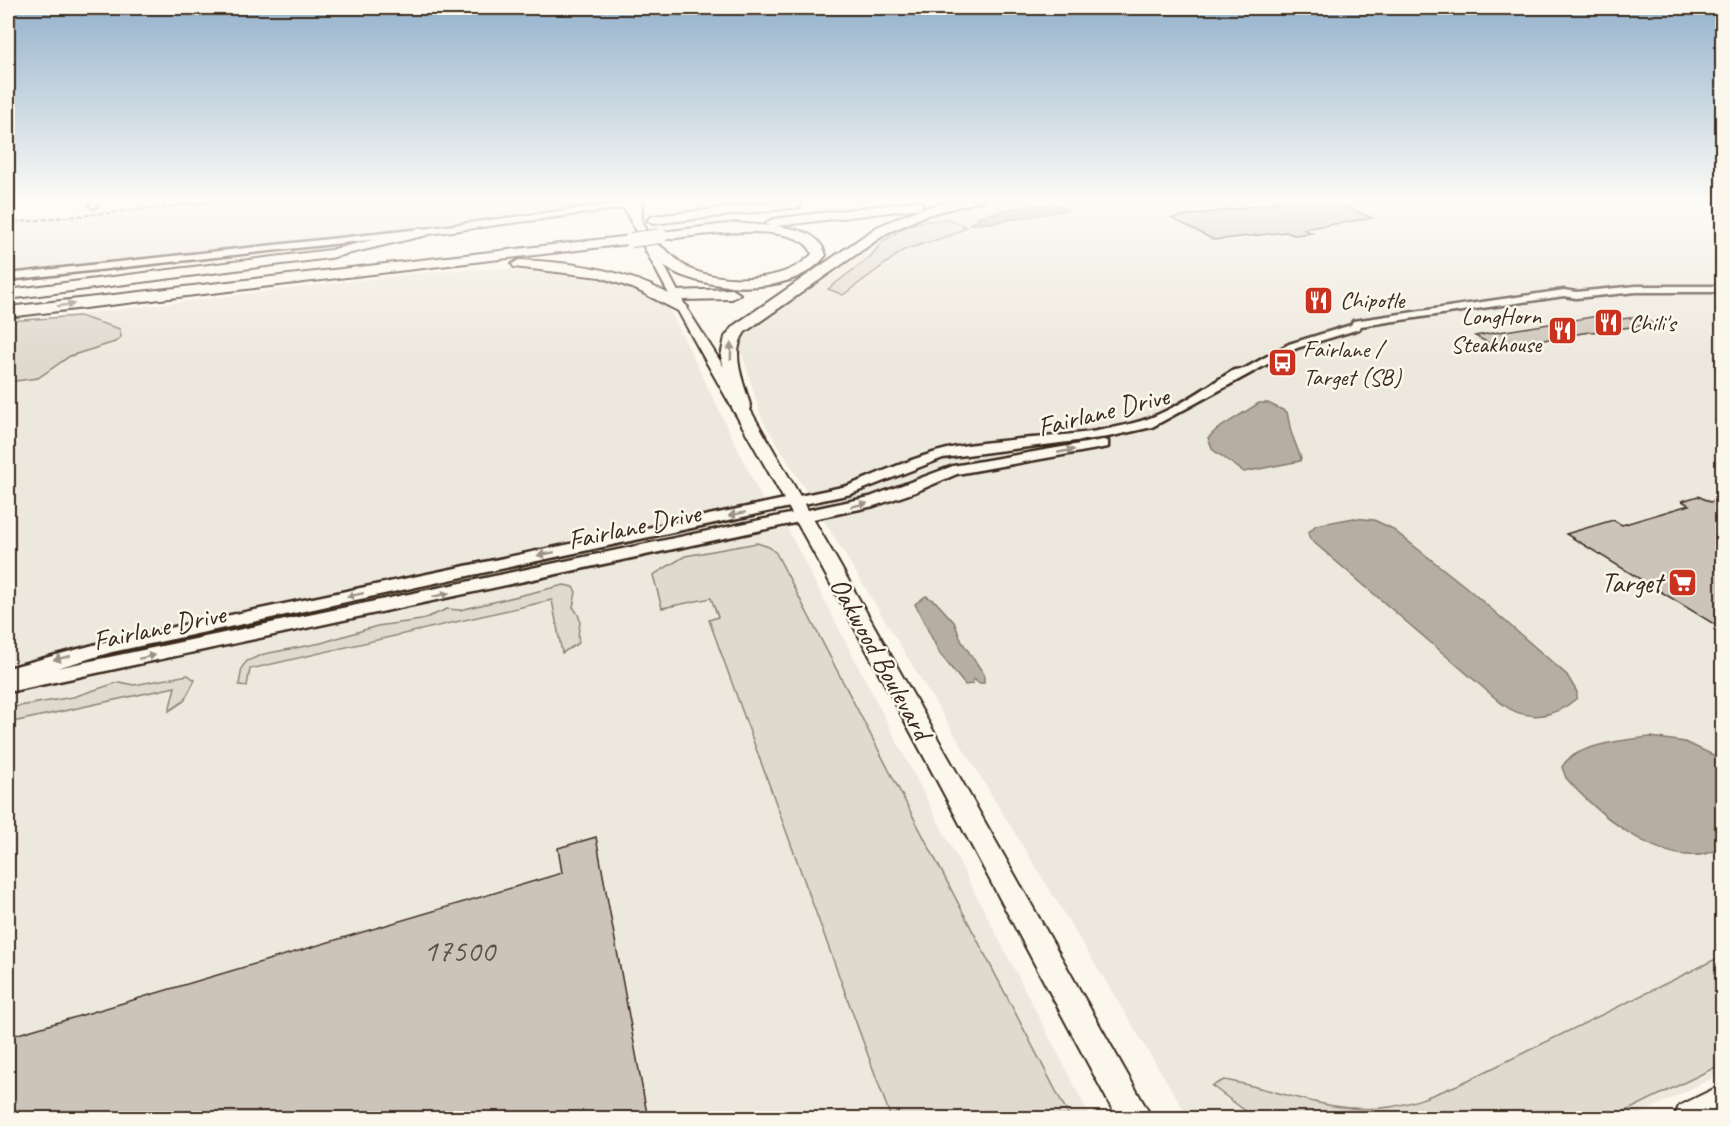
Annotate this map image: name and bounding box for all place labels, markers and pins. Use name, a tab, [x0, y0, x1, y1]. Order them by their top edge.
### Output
restaurant icon: Chipotle	[1303, 284, 1335, 316]
place label: Chipotle	[1340, 285, 1406, 315]
place label: LongHorn Steakhouse	[1450, 301, 1543, 359]
restaurant icon: Chili's	[1592, 307, 1624, 339]
place label: Chili's	[1629, 308, 1678, 338]
restaurant icon: LongHorn Steakhouse	[1546, 314, 1578, 346]
place label: Fairlane / Target (SB)	[1303, 334, 1402, 392]
bus stop icon: Fairlane / Target (SB)	[1266, 347, 1298, 379]
place label: Target	[1601, 565, 1666, 600]
supermarket icon: Target	[1667, 566, 1699, 598]

